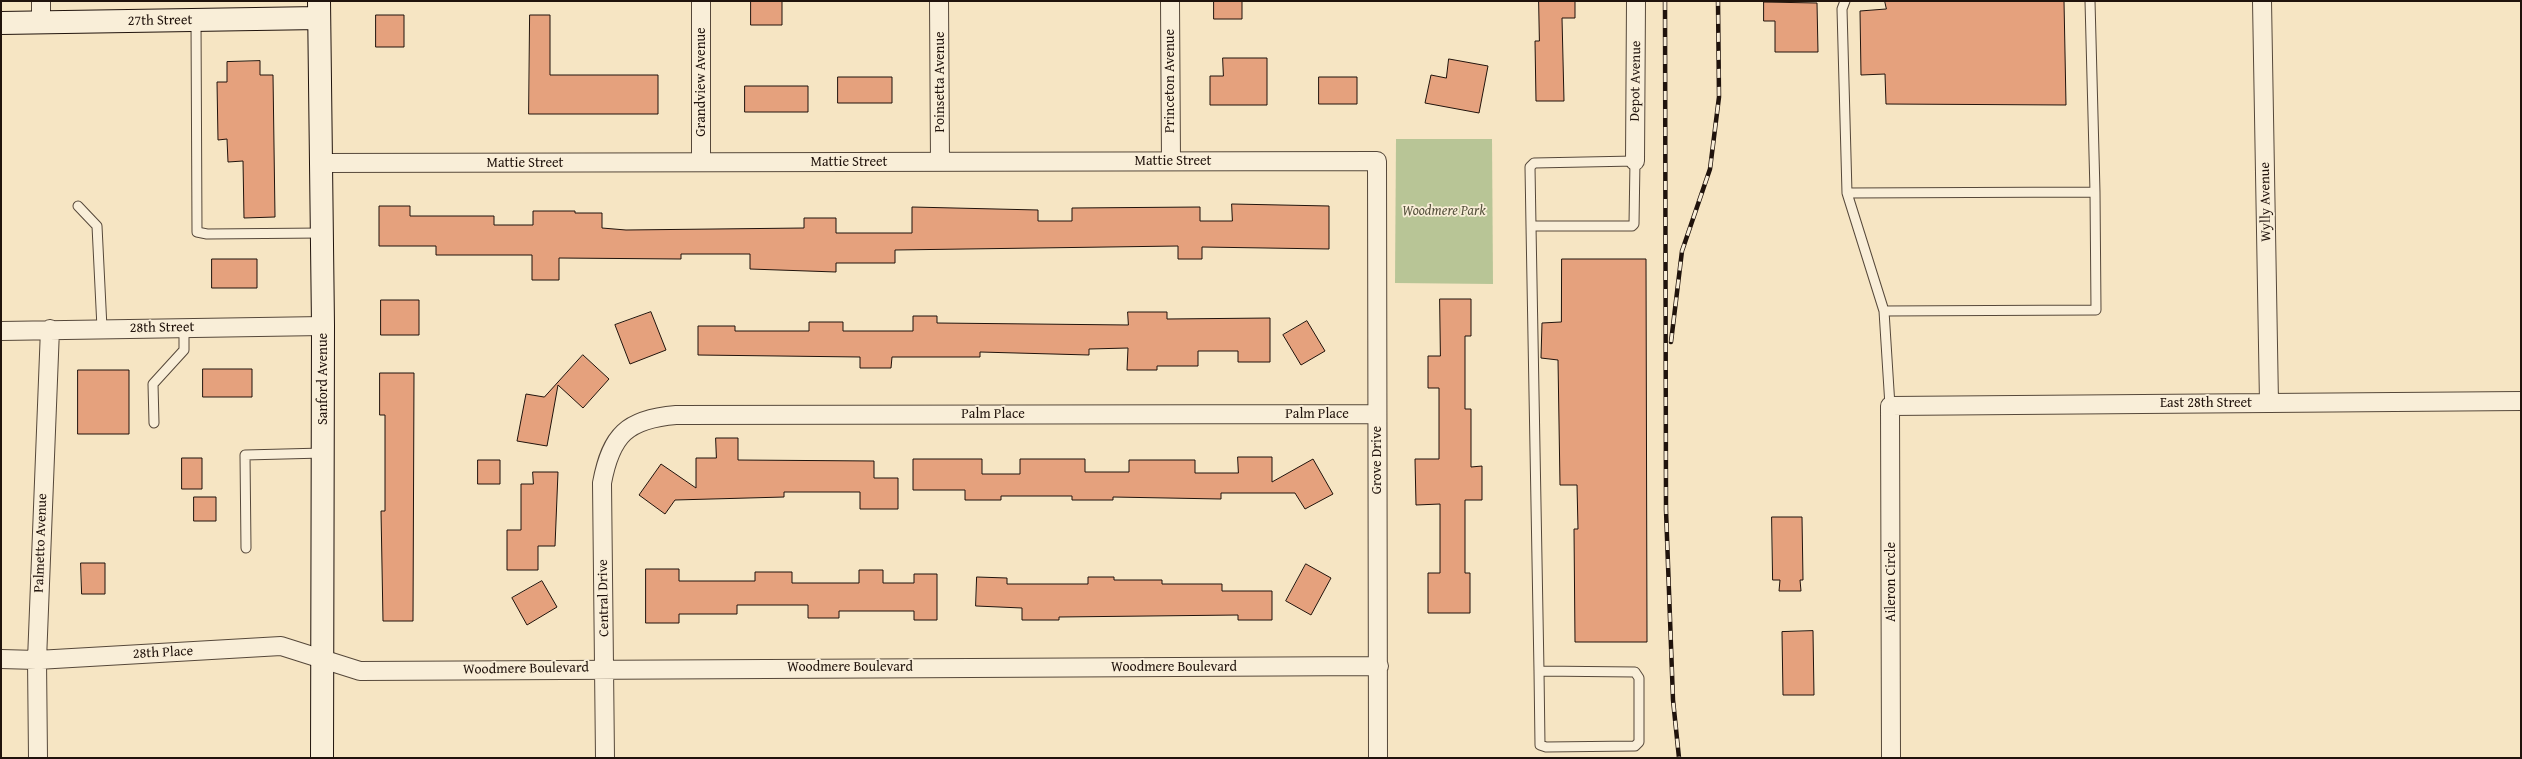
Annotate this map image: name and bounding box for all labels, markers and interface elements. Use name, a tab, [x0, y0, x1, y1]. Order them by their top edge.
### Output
street label: 27th Street	[127, 12, 193, 30]
street label: Grandview Avenue	[693, 27, 709, 137]
street label: Princeton Avenue	[1162, 29, 1178, 133]
street label: Poinsetta Avenue	[932, 31, 948, 133]
street label: Depot Avenue	[1627, 40, 1645, 122]
street label: Mattie Street	[1135, 153, 1211, 169]
street label: Mattie Street	[811, 154, 887, 170]
street label: Mattie Street	[487, 155, 563, 171]
street label: Wylly Avenue	[2257, 162, 2275, 242]
park label: Woodmere Park	[1402, 203, 1486, 219]
street label: 28th Street	[129, 319, 195, 337]
street label: Sanford Avenue	[315, 333, 331, 425]
street label: East 28th Street	[2160, 395, 2252, 411]
street label: Palm Place	[961, 406, 1025, 422]
street label: Palm Place	[1285, 406, 1349, 422]
street label: Grove Drive	[1369, 426, 1385, 494]
street label: Palmetto Avenue	[31, 493, 51, 593]
street label: Aileron Circle	[1883, 542, 1899, 622]
street label: Central Drive	[595, 559, 613, 637]
street label: 28th Place	[132, 643, 194, 663]
street label: Woodmere Boulevard	[787, 659, 913, 675]
street label: Woodmere Boulevard	[1111, 659, 1237, 675]
street label: Woodmere Boulevard	[463, 660, 589, 678]

